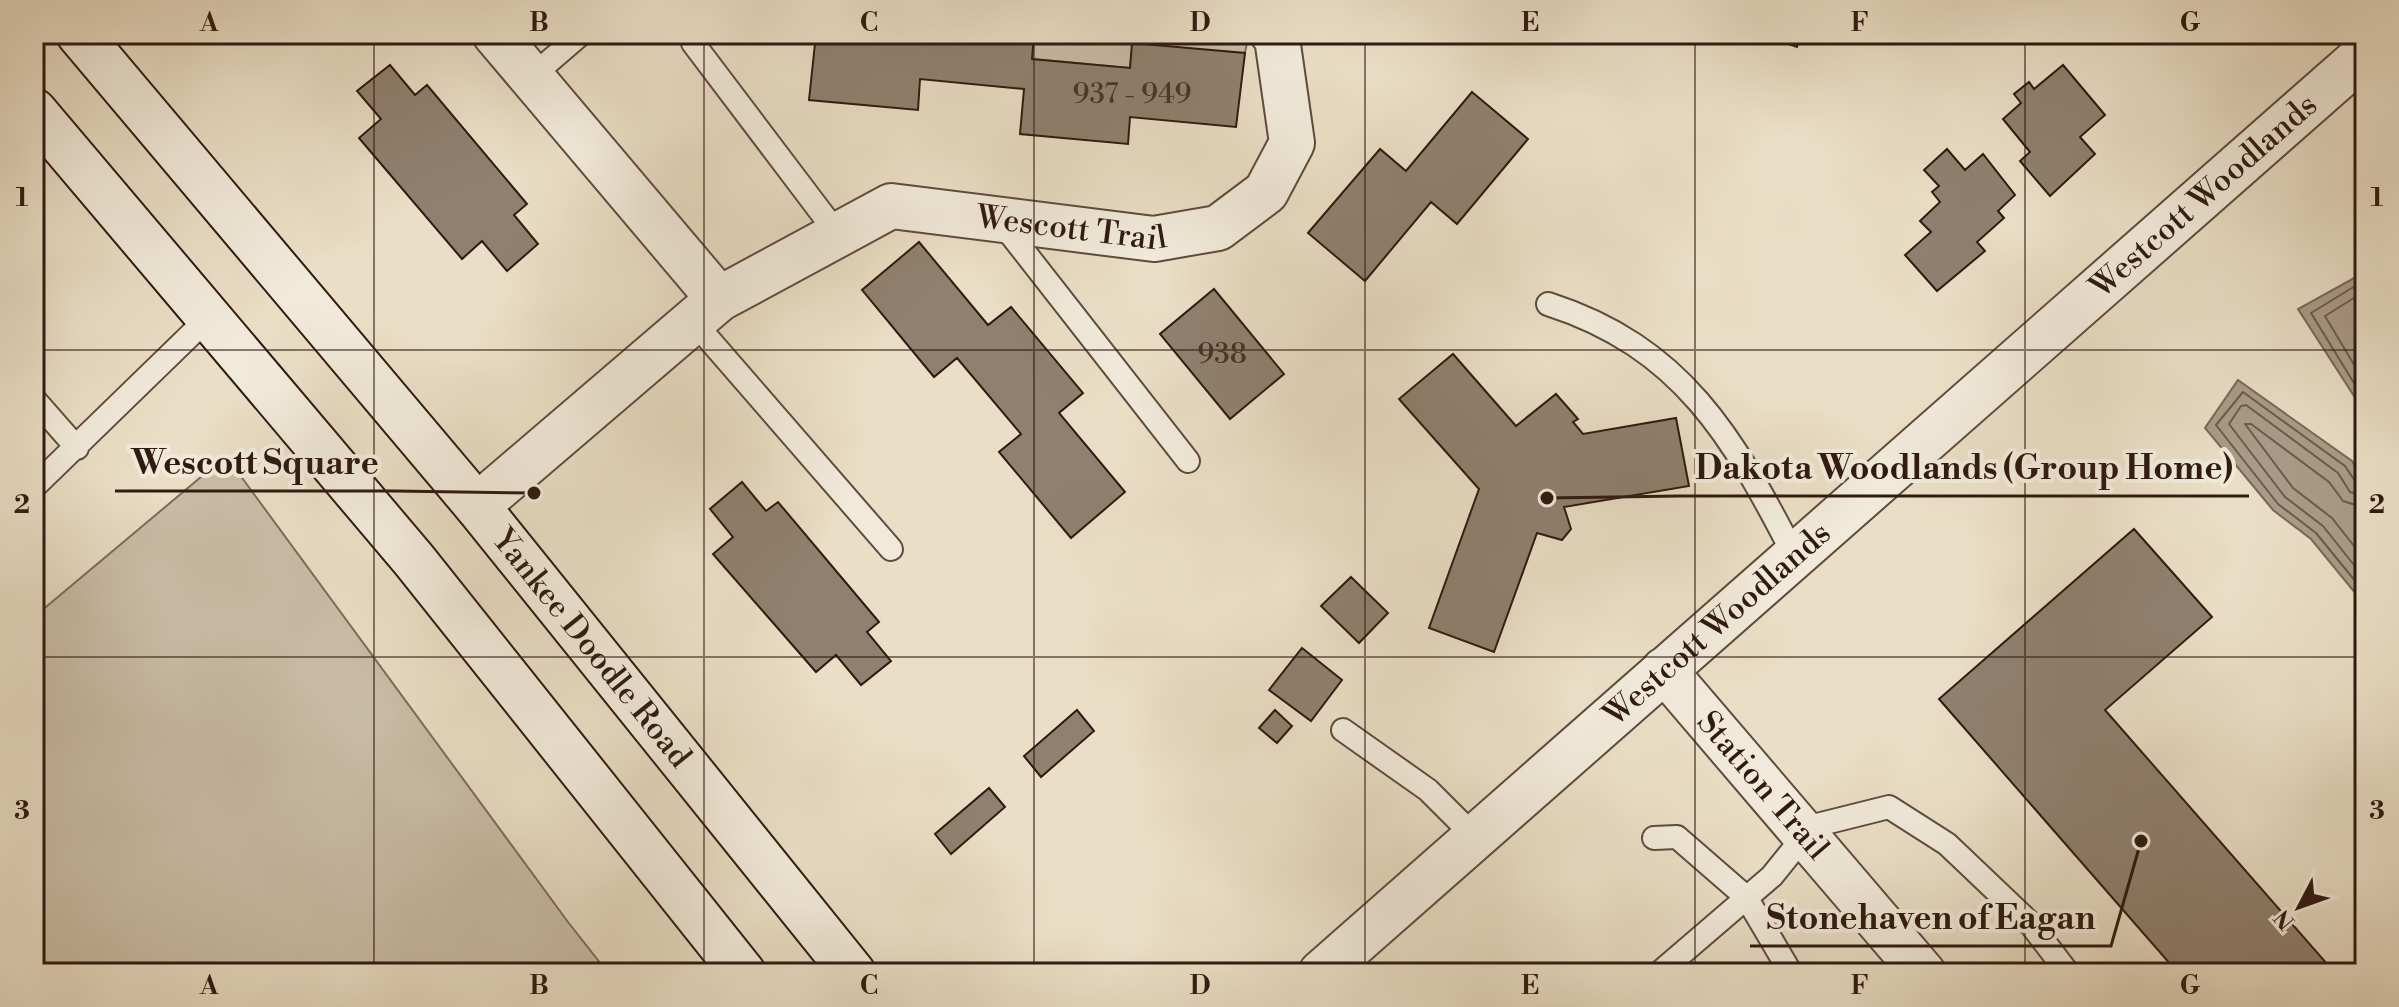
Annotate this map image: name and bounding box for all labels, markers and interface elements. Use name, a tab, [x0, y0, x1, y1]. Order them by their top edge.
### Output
text: A	[199, 7, 219, 39]
text: B	[529, 7, 549, 39]
text: C	[860, 7, 878, 39]
text: D	[1190, 7, 1210, 39]
text: E	[1521, 7, 1539, 39]
text: F	[1851, 7, 1869, 39]
text: G	[2180, 7, 2201, 39]
house number: 937 - 949	[1072, 77, 1192, 112]
street label: Westcott Woodlands	[2081, 85, 2326, 307]
text: 1	[16, 182, 29, 214]
text: 1	[2371, 182, 2384, 214]
street label: Wescott Trail	[973, 197, 1170, 259]
house number: 938	[1197, 337, 1247, 372]
callout: Wescott Square	[115, 433, 395, 491]
callout: Dakota Woodlands (Group Home)	[1679, 438, 2249, 496]
text: Wescott Square	[130, 443, 379, 485]
text: Dakota Woodlands (Group Home)	[1695, 448, 2233, 490]
text: 2	[14, 489, 30, 521]
text: 2	[2369, 489, 2385, 521]
street label: Westcott Woodlands	[1595, 513, 1839, 735]
street label: Yankee Doodle Road	[482, 519, 700, 776]
street label: Station Trail	[1688, 703, 1838, 869]
text: 3	[14, 795, 30, 827]
text: 3	[2369, 795, 2385, 827]
north arrow	[2259, 867, 2339, 947]
callout: Stonehaven of Eagan	[1750, 888, 2111, 946]
text: Stonehaven of Eagan	[1766, 898, 2096, 940]
text: N	[2269, 903, 2301, 935]
text: A	[199, 970, 219, 1002]
text: B	[529, 970, 549, 1002]
text: C	[860, 970, 878, 1002]
text: D	[1190, 970, 1210, 1002]
text: E	[1521, 970, 1539, 1002]
text: F	[1851, 970, 1869, 1002]
text: G	[2180, 970, 2201, 1002]

